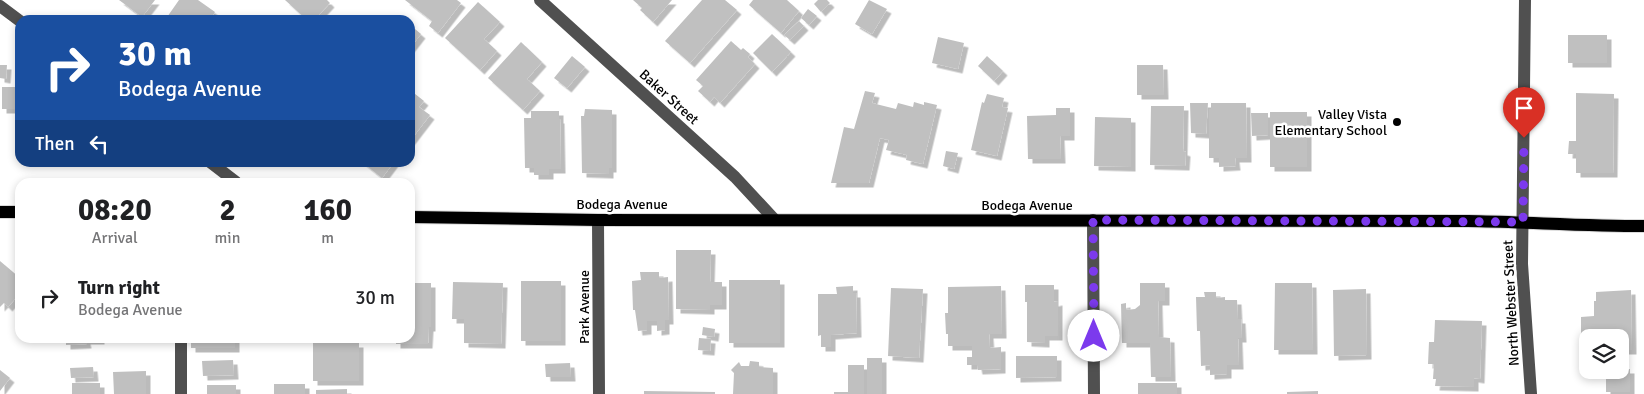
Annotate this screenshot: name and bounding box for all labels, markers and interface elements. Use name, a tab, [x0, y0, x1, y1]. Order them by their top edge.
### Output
text: 30 m	[118, 32, 192, 75]
icon: right	[35, 35, 100, 100]
street label: Baker Street	[636, 66, 702, 128]
text: Bodega Avenue	[118, 75, 262, 102]
pin	[1503, 87, 1545, 138]
icon: arrive	[1510, 94, 1538, 122]
place label: Valley Vista Elementary School	[1274, 106, 1387, 139]
marker: Valley Vista Elementary School	[1391, 116, 1403, 128]
icon: left	[85, 130, 113, 158]
text: Then	[35, 132, 75, 156]
text: 08:20	[78, 192, 152, 229]
text: 2	[219, 192, 236, 229]
text: 160	[303, 192, 352, 229]
street label: Bodega Avenue	[576, 196, 668, 213]
street label: Bodega Avenue	[981, 197, 1073, 214]
text: Arrival	[92, 228, 138, 248]
text: min	[215, 228, 240, 248]
text: m	[321, 228, 334, 248]
street label: North Webster Street	[1499, 239, 1523, 366]
street label: Park Avenue	[576, 270, 593, 344]
text: Turn right	[78, 276, 160, 300]
icon: right	[35, 284, 63, 312]
text: 30 m	[355, 286, 395, 310]
text: Bodega Avenue	[78, 300, 183, 320]
position arrow	[1067, 309, 1119, 361]
map controls	[1579, 329, 1629, 379]
button: layers	[1579, 329, 1629, 379]

